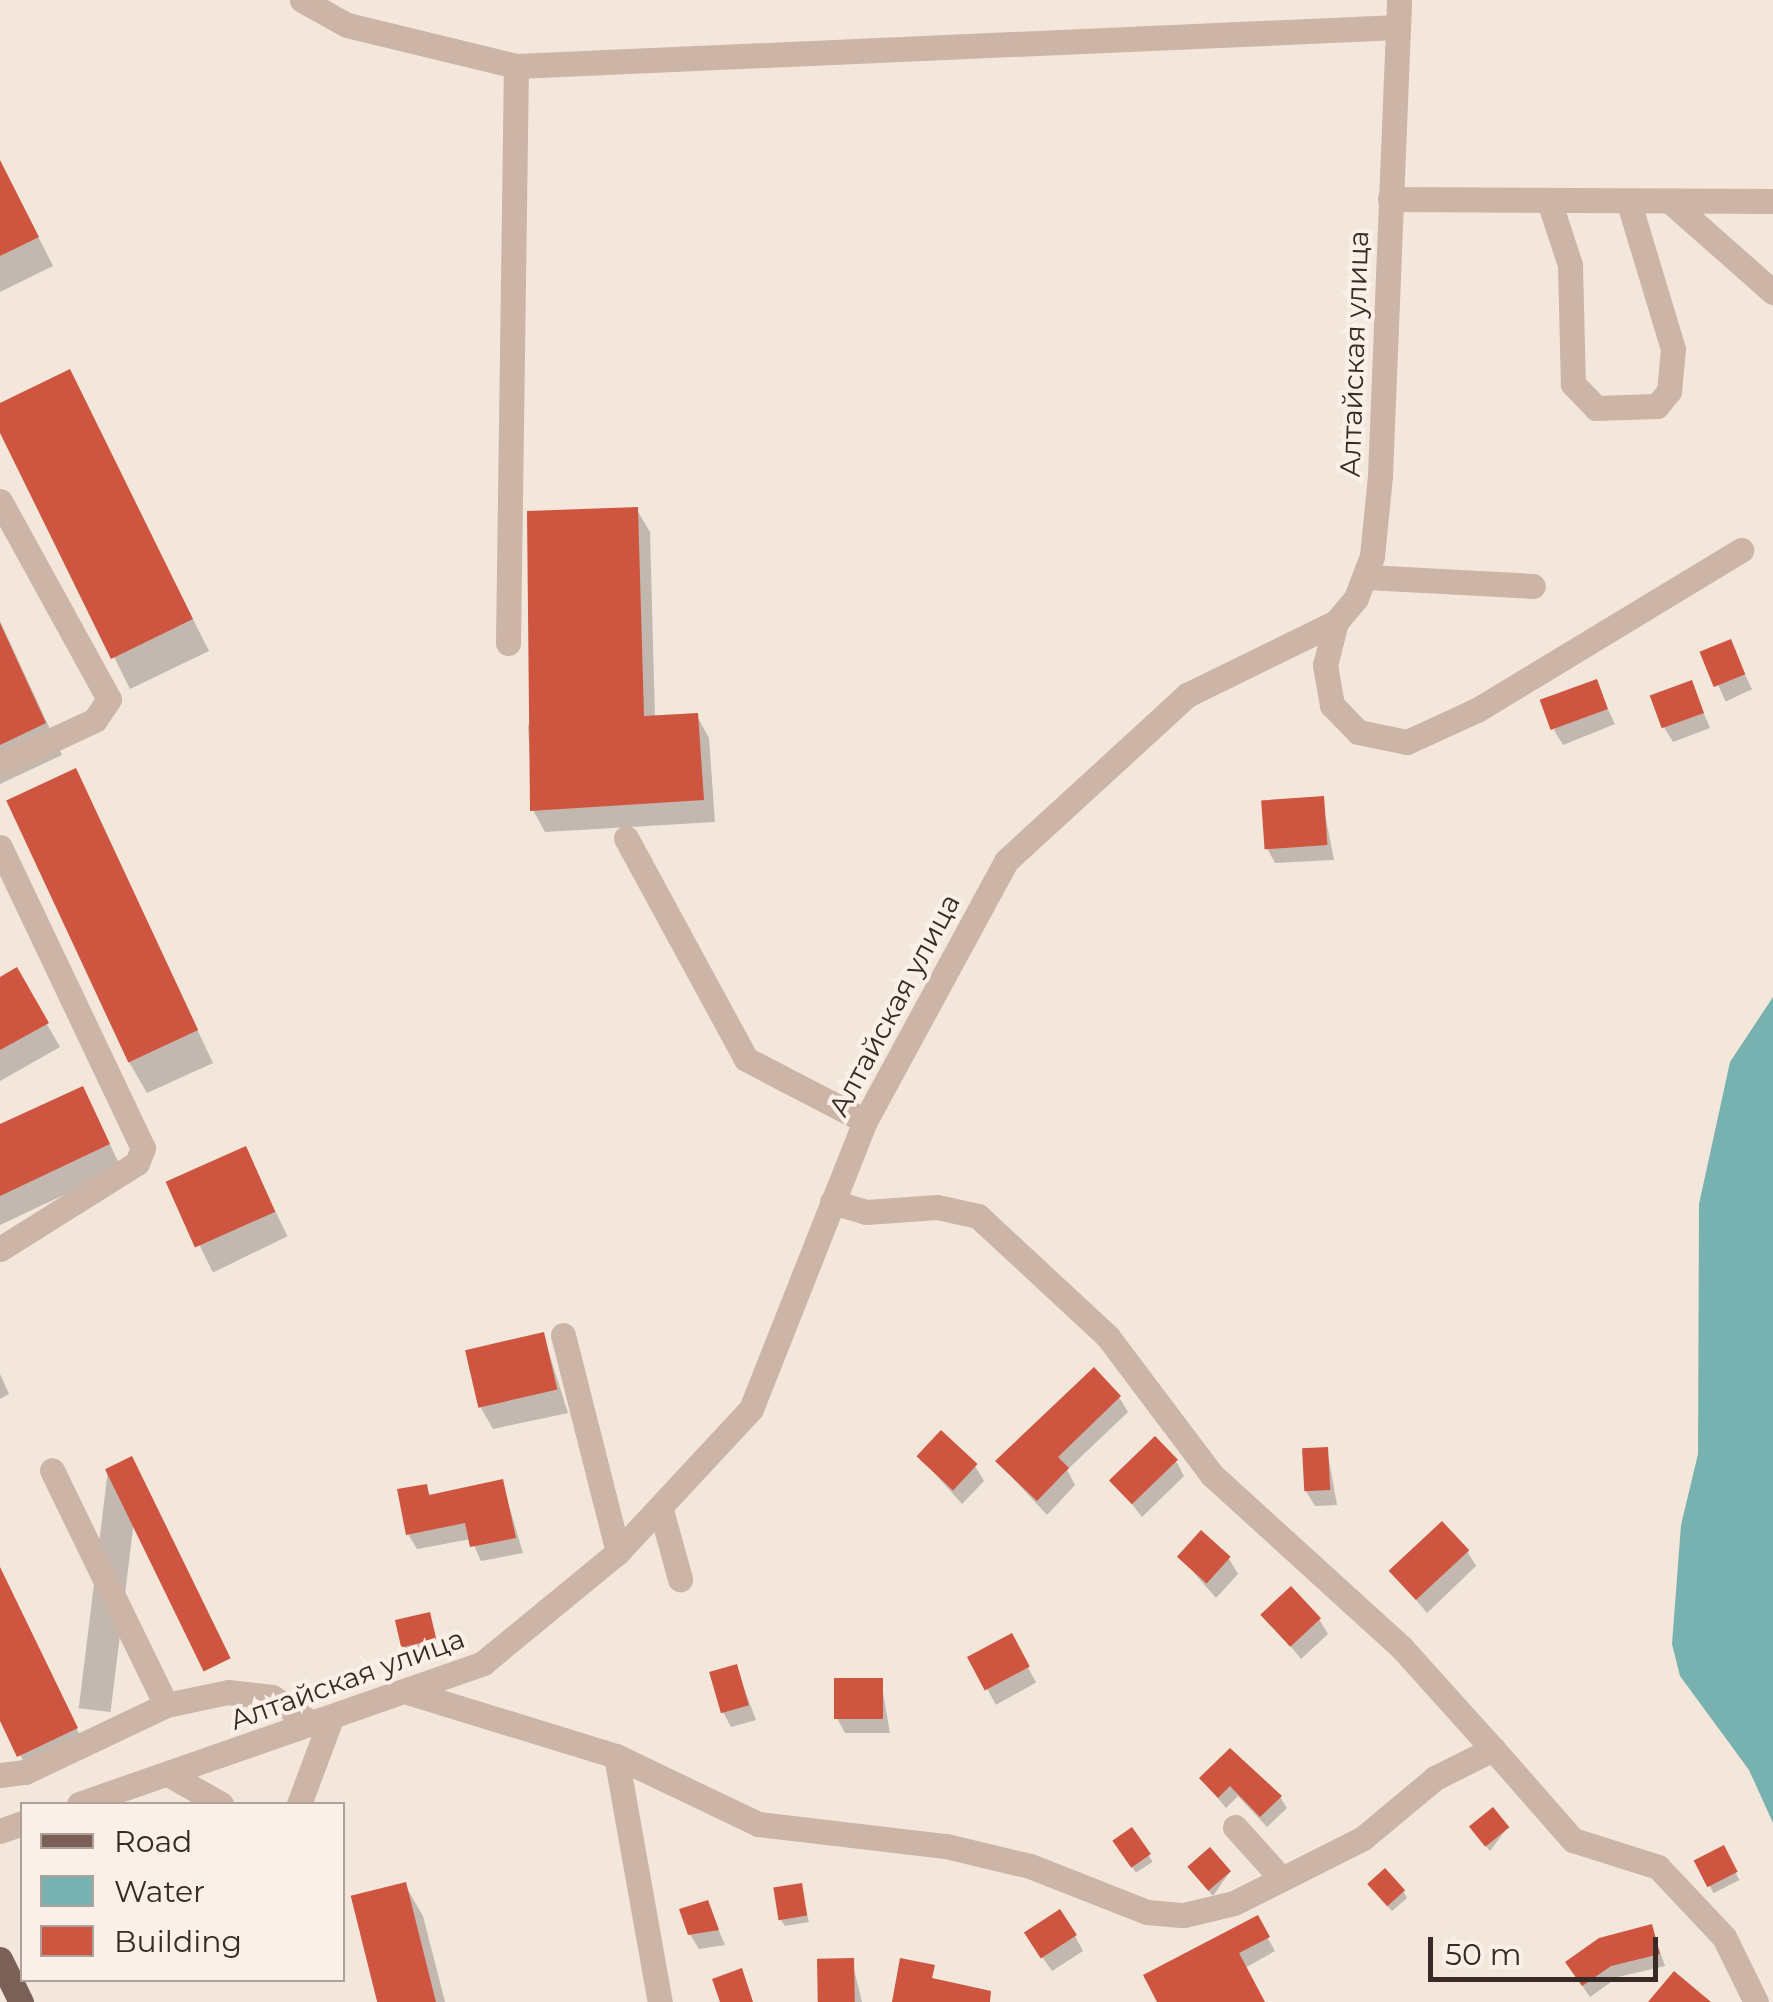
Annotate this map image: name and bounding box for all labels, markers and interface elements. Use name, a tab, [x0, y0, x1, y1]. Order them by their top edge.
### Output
street label: Алтайская улица	[1333, 230, 1375, 478]
street label: Алтайская улица	[821, 888, 967, 1122]
street label: Алтайская улица	[225, 1621, 469, 1737]
legend	[20, 1802, 345, 1982]
text: Road	[114, 1823, 192, 1860]
text: Water	[114, 1873, 205, 1910]
scale bar	[1433, 1917, 1663, 1979]
text: Building	[114, 1923, 242, 1960]
text: 50 m	[1445, 1936, 1522, 1973]

